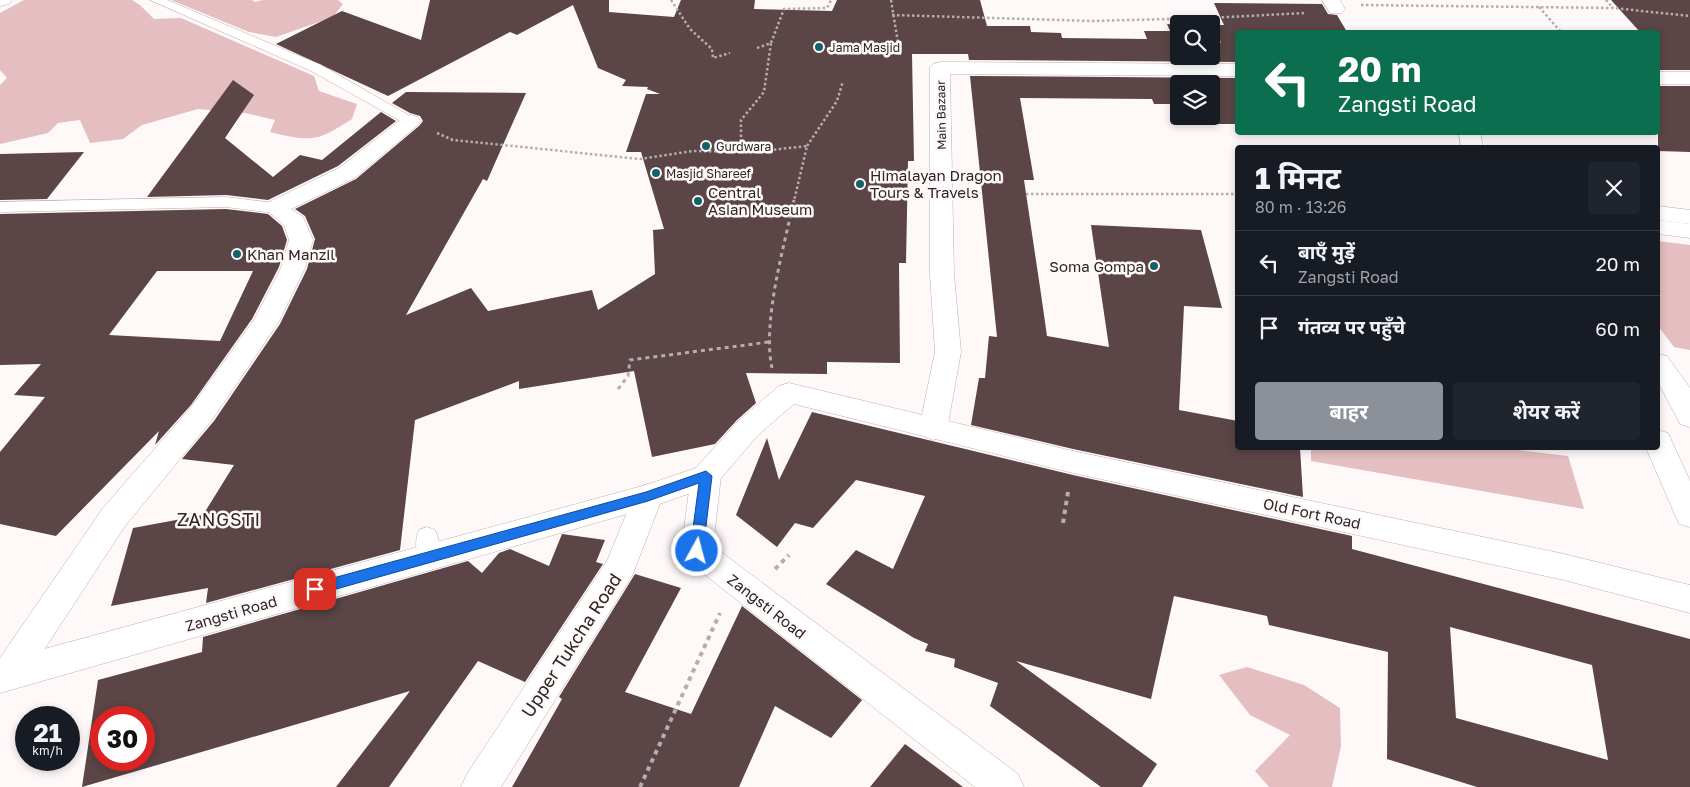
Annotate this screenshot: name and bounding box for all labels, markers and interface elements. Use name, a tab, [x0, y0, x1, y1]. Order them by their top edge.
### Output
map controls	[1170, 15, 1220, 125]
button: search	[1170, 15, 1220, 65]
place label: Jama Masjid	[829, 40, 900, 55]
marker: Jama Masjid	[813, 41, 825, 53]
text: 20 m	[1338, 48, 1421, 90]
icon: left	[1255, 50, 1320, 115]
button: layers	[1170, 75, 1220, 125]
street label: Main Bazaar	[933, 80, 949, 150]
text: Zangsti Road	[1338, 90, 1476, 117]
place label: Gurdwara	[716, 139, 771, 154]
marker: Gurdwara	[700, 140, 712, 152]
text: 1 मिनट	[1255, 160, 1341, 196]
button: close	[1588, 162, 1640, 214]
place label: Masjid Shareef	[666, 166, 751, 181]
place label: Himalayan Dragon Tours & Travels	[870, 166, 1002, 201]
marker: Masjid Shareef	[650, 167, 662, 179]
marker: Himalayan Dragon Tours & Travels	[854, 178, 866, 190]
place label: Central Asian Museum	[708, 183, 812, 218]
marker: Central Asian Museum	[692, 195, 704, 207]
text: 80 m · 13:26	[1255, 197, 1347, 217]
text: बाएँ मुड़ें	[1298, 240, 1355, 263]
place label: Khan Manzil	[247, 245, 335, 263]
marker: Khan Manzil	[231, 248, 243, 260]
icon: left	[1255, 249, 1283, 277]
text: 20 m	[1596, 252, 1640, 275]
place label: Soma Gompa	[1049, 257, 1144, 275]
marker: Soma Gompa	[1148, 260, 1160, 272]
text: Zangsti Road	[1298, 267, 1399, 287]
icon: arrive	[1255, 314, 1283, 342]
text: गंतव्य पर पहुँचे	[1298, 315, 1405, 338]
text: 60 m	[1595, 317, 1640, 340]
button: बाहर	[1255, 382, 1443, 440]
button: शेयर करें	[1453, 382, 1640, 440]
street label: Old Fort Road	[1262, 494, 1362, 532]
district label: ZANGSTI	[177, 508, 261, 530]
position arrow	[670, 524, 722, 576]
pin	[294, 568, 336, 610]
street label: Upper Tukcha Road	[516, 569, 626, 721]
street label: Zangsti Road	[724, 570, 810, 642]
icon: arrive	[301, 575, 329, 603]
street label: Zangsti Road	[183, 591, 279, 635]
speed limit sign: 30	[90, 706, 155, 771]
text: 21	[33, 717, 62, 748]
text: km/h	[32, 743, 63, 758]

